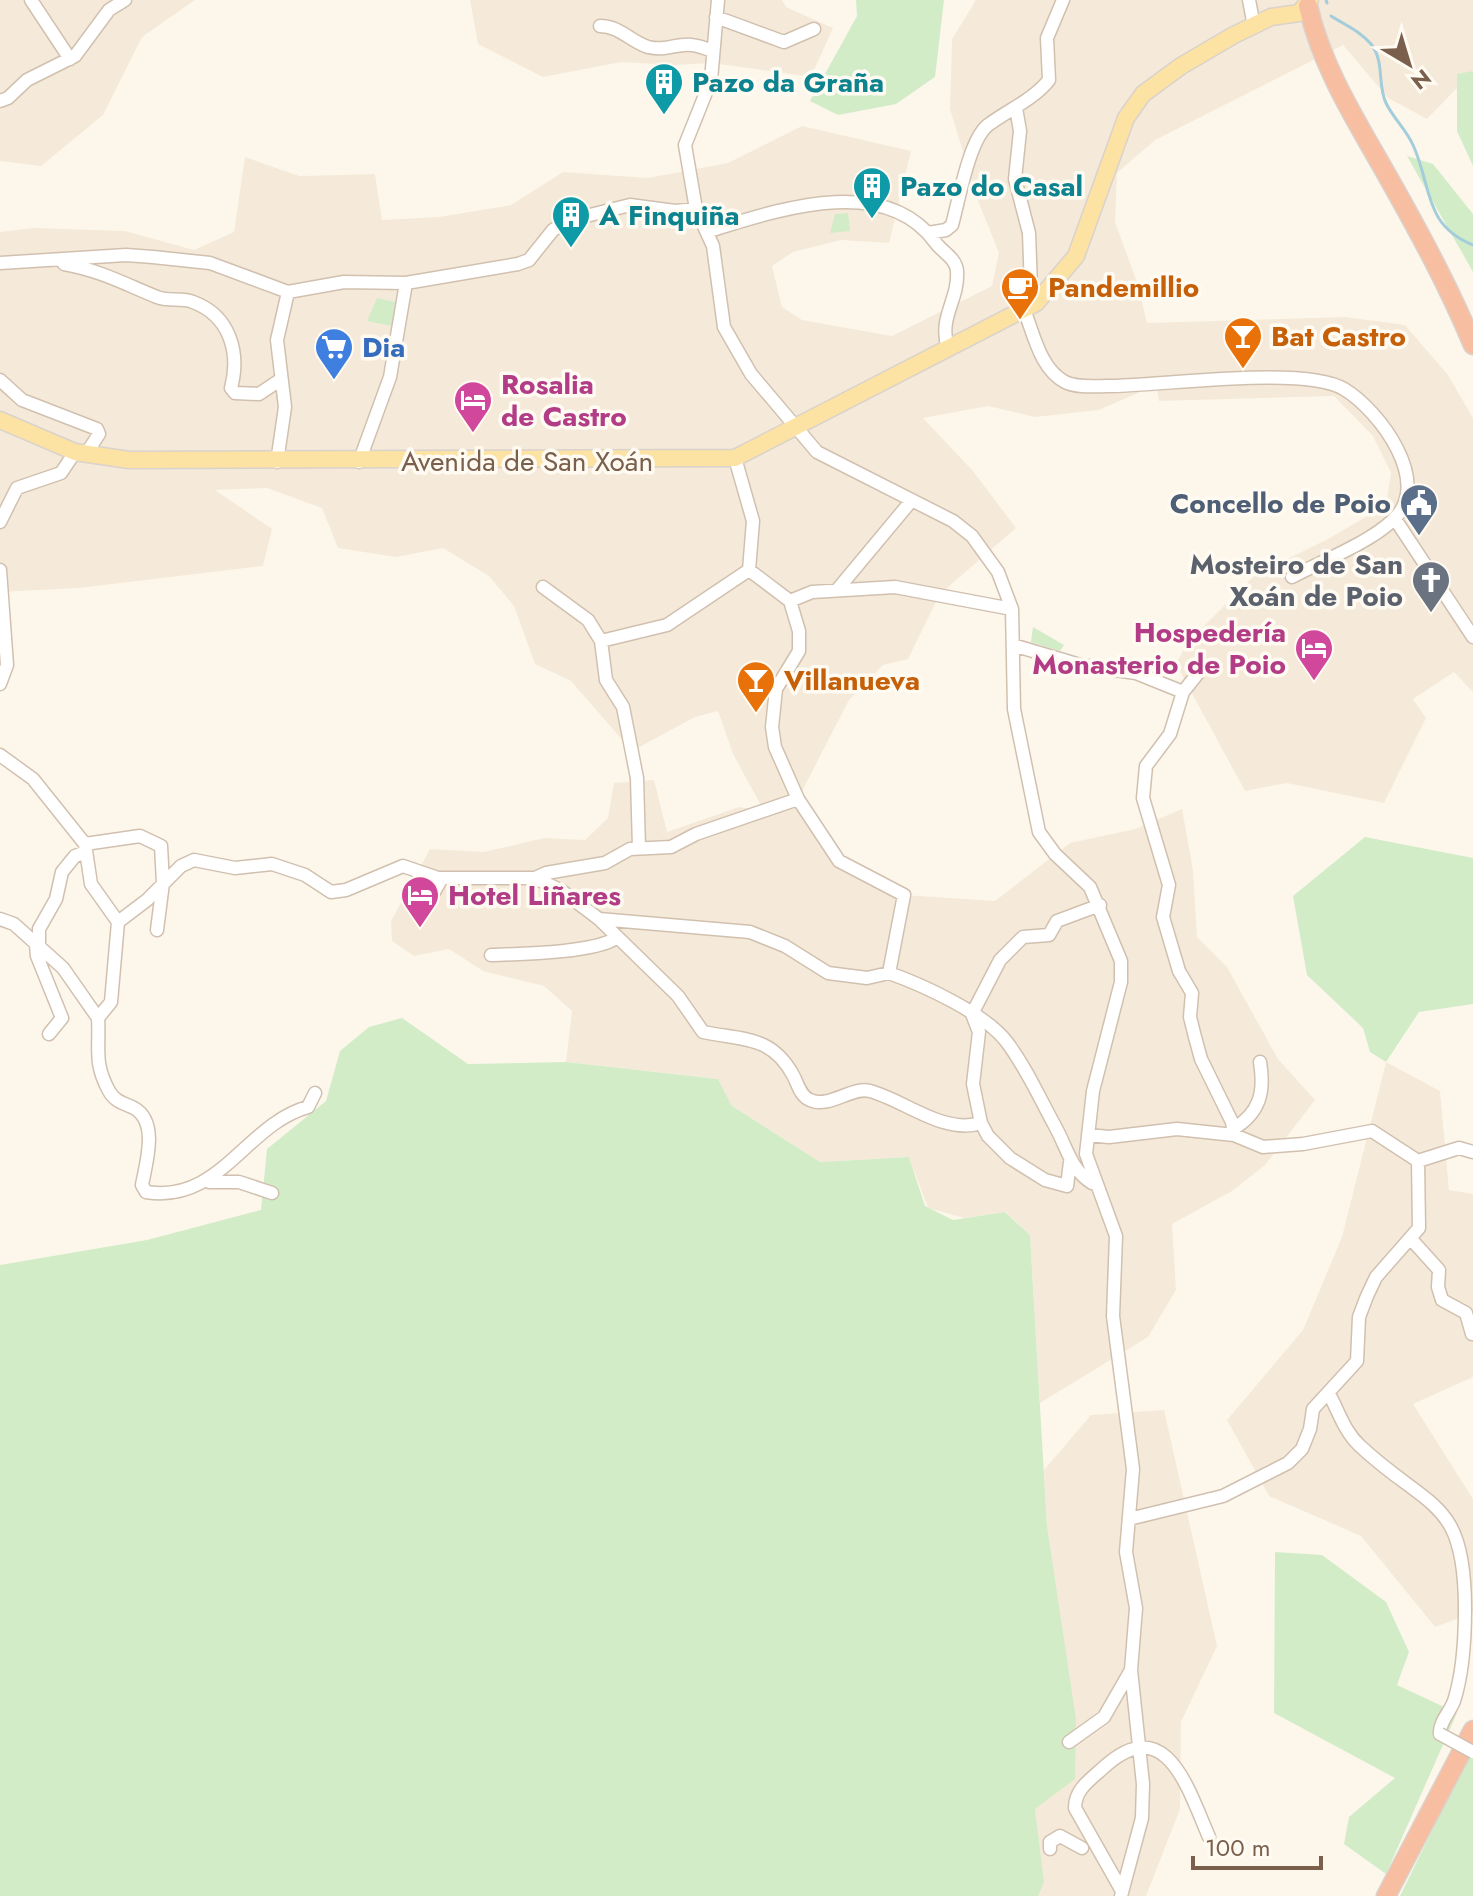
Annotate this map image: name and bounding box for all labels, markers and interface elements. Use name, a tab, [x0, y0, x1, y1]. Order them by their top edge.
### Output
north arrow	[1369, 24, 1449, 104]
building icon: Pazo da Graña	[643, 61, 685, 116]
place label: Pazo da Graña	[692, 62, 884, 103]
text: N	[1405, 62, 1438, 98]
building icon: Pazo do Casal	[851, 165, 893, 220]
place label: Pazo do Casal	[900, 166, 1083, 207]
building icon: A Finquiña	[550, 194, 592, 249]
place label: A Finquiña	[598, 195, 740, 236]
cafe icon: Pandemillio	[999, 266, 1041, 321]
place label: Pandemillio	[1048, 267, 1199, 308]
bar icon: Bat Castro	[1222, 315, 1264, 370]
place label: Bat Castro	[1271, 316, 1406, 357]
supermarket icon: Dia	[313, 326, 355, 381]
place label: Dia	[362, 327, 405, 368]
place label: Rosalia de Castro	[501, 364, 627, 437]
hotel icon: Rosalia de Castro	[452, 379, 494, 434]
street label: Avenida de San Xoán	[401, 441, 653, 482]
public building icon: Concello de Poio	[1398, 482, 1440, 537]
place label: Concello de Poio	[1170, 483, 1391, 524]
place label: Mosteiro de San Xoán de Poio	[1190, 544, 1403, 617]
church icon: Mosteiro de San Xoán de Poio	[1410, 559, 1452, 614]
place label: Hospedería Monasterio de Poio	[1032, 612, 1286, 685]
hotel icon: Hospedería Monasterio de Poio	[1293, 627, 1335, 682]
bar icon: Villanueva	[735, 659, 777, 714]
place label: Villanueva	[783, 660, 920, 701]
hotel icon: Hotel Liñares	[399, 874, 441, 929]
place label: Hotel Liñares	[448, 875, 621, 916]
scale bar	[1193, 1820, 1321, 1870]
text: 100 m	[1205, 1830, 1271, 1865]

